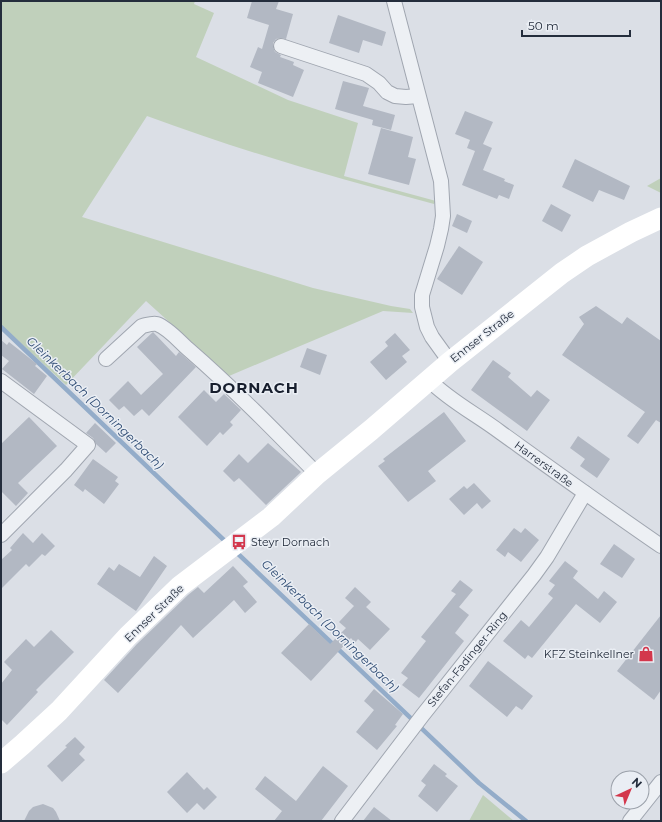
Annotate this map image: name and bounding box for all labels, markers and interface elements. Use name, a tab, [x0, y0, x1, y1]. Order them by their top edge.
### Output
scale bar	[522, 12, 630, 38]
text: 50 m	[528, 18, 559, 33]
street label: Ennser Straße	[447, 306, 517, 365]
water label: Gleinkerbach (Dorningerbach)	[24, 333, 167, 472]
district label: DORNACH	[209, 378, 299, 397]
street label: Harrerstraße	[512, 438, 576, 490]
bus stop icon: Steyr Dornach	[230, 533, 248, 551]
place label: Steyr Dornach	[251, 535, 330, 549]
water label: Gleinkerbach (Dorningerbach)	[259, 556, 402, 695]
street label: Ennser Straße	[121, 581, 187, 645]
street label: Stefan-Fadinger-Ring	[424, 608, 510, 710]
shop icon: KFZ Steinkellner	[637, 645, 655, 663]
place label: KFZ Steinkellner	[544, 647, 634, 661]
north arrow	[610, 770, 650, 810]
text: N	[629, 775, 645, 791]

